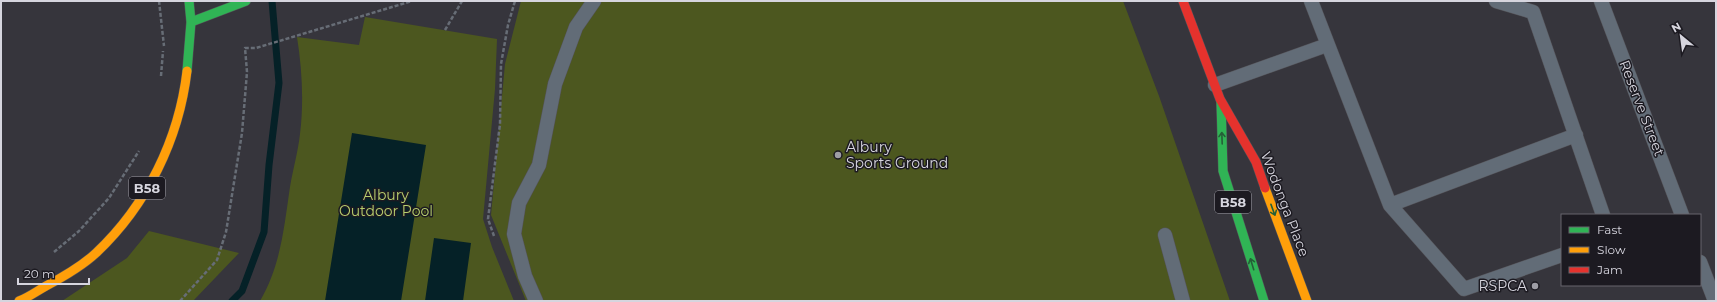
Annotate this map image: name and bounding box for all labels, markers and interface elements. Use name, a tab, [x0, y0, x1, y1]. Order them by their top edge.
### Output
north arrow	[1661, 16, 1701, 56]
text: N	[1669, 19, 1683, 36]
street label: Reserve Street	[1615, 57, 1669, 159]
one-way arrow	[1218, 132, 1226, 145]
place label: Albury Sports Ground	[846, 138, 948, 172]
street label: Wodonga Place	[1257, 149, 1313, 259]
marker: Albury Sports Ground	[833, 150, 843, 160]
road number: B58	[129, 177, 165, 199]
park label: Albury Outdoor Pool	[339, 186, 433, 220]
road number: B58	[1215, 191, 1251, 213]
one-way arrow	[1270, 203, 1278, 215]
legend	[1561, 214, 1701, 286]
text: Fast	[1597, 222, 1622, 237]
text: Slow	[1597, 242, 1626, 257]
one-way arrow	[1248, 258, 1255, 271]
scale bar	[18, 260, 89, 286]
text: Jam	[1596, 262, 1623, 277]
text: 20 m	[24, 266, 55, 281]
place label: RSPCA	[1479, 277, 1528, 295]
marker: RSPCA	[1530, 281, 1540, 291]

